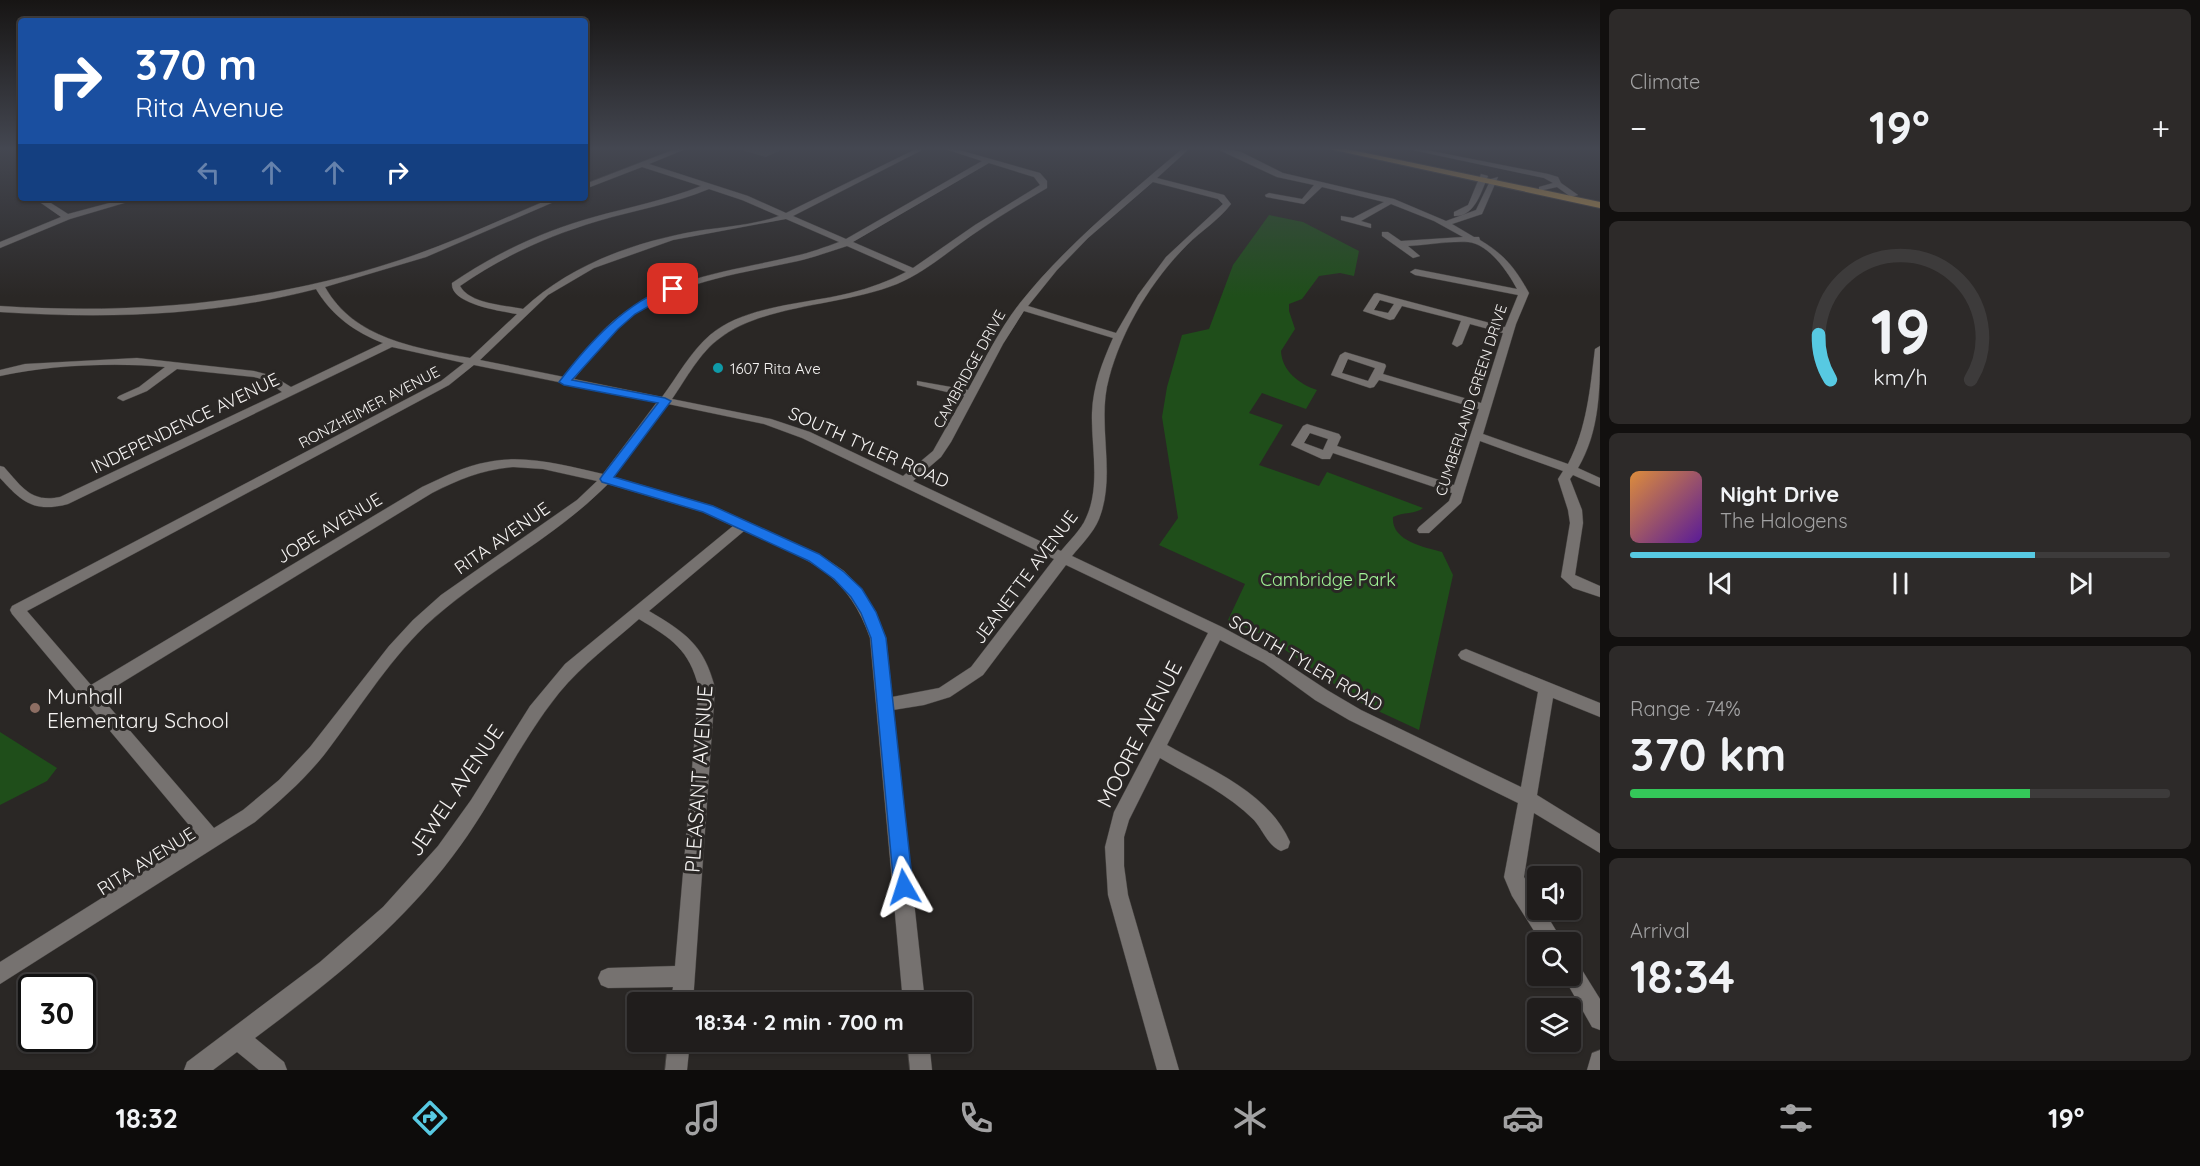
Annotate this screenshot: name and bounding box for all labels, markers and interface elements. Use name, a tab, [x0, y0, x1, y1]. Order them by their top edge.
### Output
text: 370 m	[135, 38, 257, 91]
icon: right	[36, 42, 114, 120]
text: Climate	[1630, 69, 1700, 94]
text: Rita Avenue	[135, 90, 284, 124]
text: 19°	[1869, 99, 1930, 155]
text: −	[1630, 107, 1647, 148]
text: +	[2151, 107, 2170, 148]
icon: left	[192, 156, 225, 189]
icon: ahead	[255, 156, 288, 189]
icon: ahead	[318, 156, 351, 189]
icon: right	[381, 156, 414, 189]
pin	[647, 263, 698, 314]
icon: arrive	[656, 272, 689, 305]
text: 19	[1870, 292, 1930, 370]
street label: CUMBERLAND GREEN DRIVE	[1431, 302, 1511, 498]
street label: CAMBRIDGE DRIVE	[929, 306, 1009, 432]
place label: 1607 Rita Ave	[730, 359, 821, 378]
marker: 1607 Rita Ave	[711, 361, 725, 375]
street label: RONZHEIMER AVENUE	[295, 362, 443, 452]
text: km/h	[1873, 364, 1927, 390]
street label: INDEPENDENCE AVENUE	[87, 367, 283, 479]
street label: SOUTH TYLER ROAD	[785, 401, 953, 493]
text: Night Drive	[1720, 480, 1839, 508]
street label: JOBE AVENUE	[272, 487, 386, 569]
street label: RITA AVENUE	[450, 497, 554, 579]
street label: JEANETTE AVENUE	[967, 506, 1083, 648]
text: The Halogens	[1720, 508, 1848, 533]
icon: previous	[1704, 567, 1737, 600]
icon: pause	[1884, 567, 1917, 600]
icon: next	[2064, 567, 2097, 600]
park label: Cambridge Park	[1260, 568, 1396, 591]
street label: SOUTH TYLER ROAD	[1225, 610, 1387, 716]
street label: MOORE AVENUE	[1091, 656, 1187, 812]
place label: Munhall Elementary School	[47, 683, 229, 733]
street label: PLEASANT AVENUE	[678, 684, 718, 874]
text: Range · 74%	[1630, 696, 1741, 721]
marker: Munhall Elementary School	[28, 701, 42, 715]
street label: JEWEL AVENUE	[402, 719, 508, 861]
text: 370 km	[1630, 726, 1786, 782]
street label: RITA AVENUE	[93, 822, 199, 900]
position arrow	[872, 855, 936, 919]
map controls	[1527, 866, 1581, 1052]
button: sound	[1527, 866, 1581, 920]
text: Arrival	[1630, 918, 1690, 943]
button: search	[1527, 932, 1581, 986]
text: 18:34	[1630, 948, 1735, 1004]
speed limit sign: 30	[18, 974, 96, 1052]
button: layers	[1527, 998, 1581, 1052]
text: 18:34 · 2 min · 700 m	[695, 1008, 904, 1036]
icon: directions	[409, 1097, 451, 1139]
icon: music	[682, 1097, 724, 1139]
icon: phone	[955, 1097, 997, 1139]
icon: climate	[1229, 1097, 1271, 1139]
icon: car	[1502, 1097, 1544, 1139]
icon: filters	[1775, 1097, 1817, 1139]
text: 18:32	[116, 1101, 178, 1135]
text: 19°	[2048, 1101, 2084, 1135]

